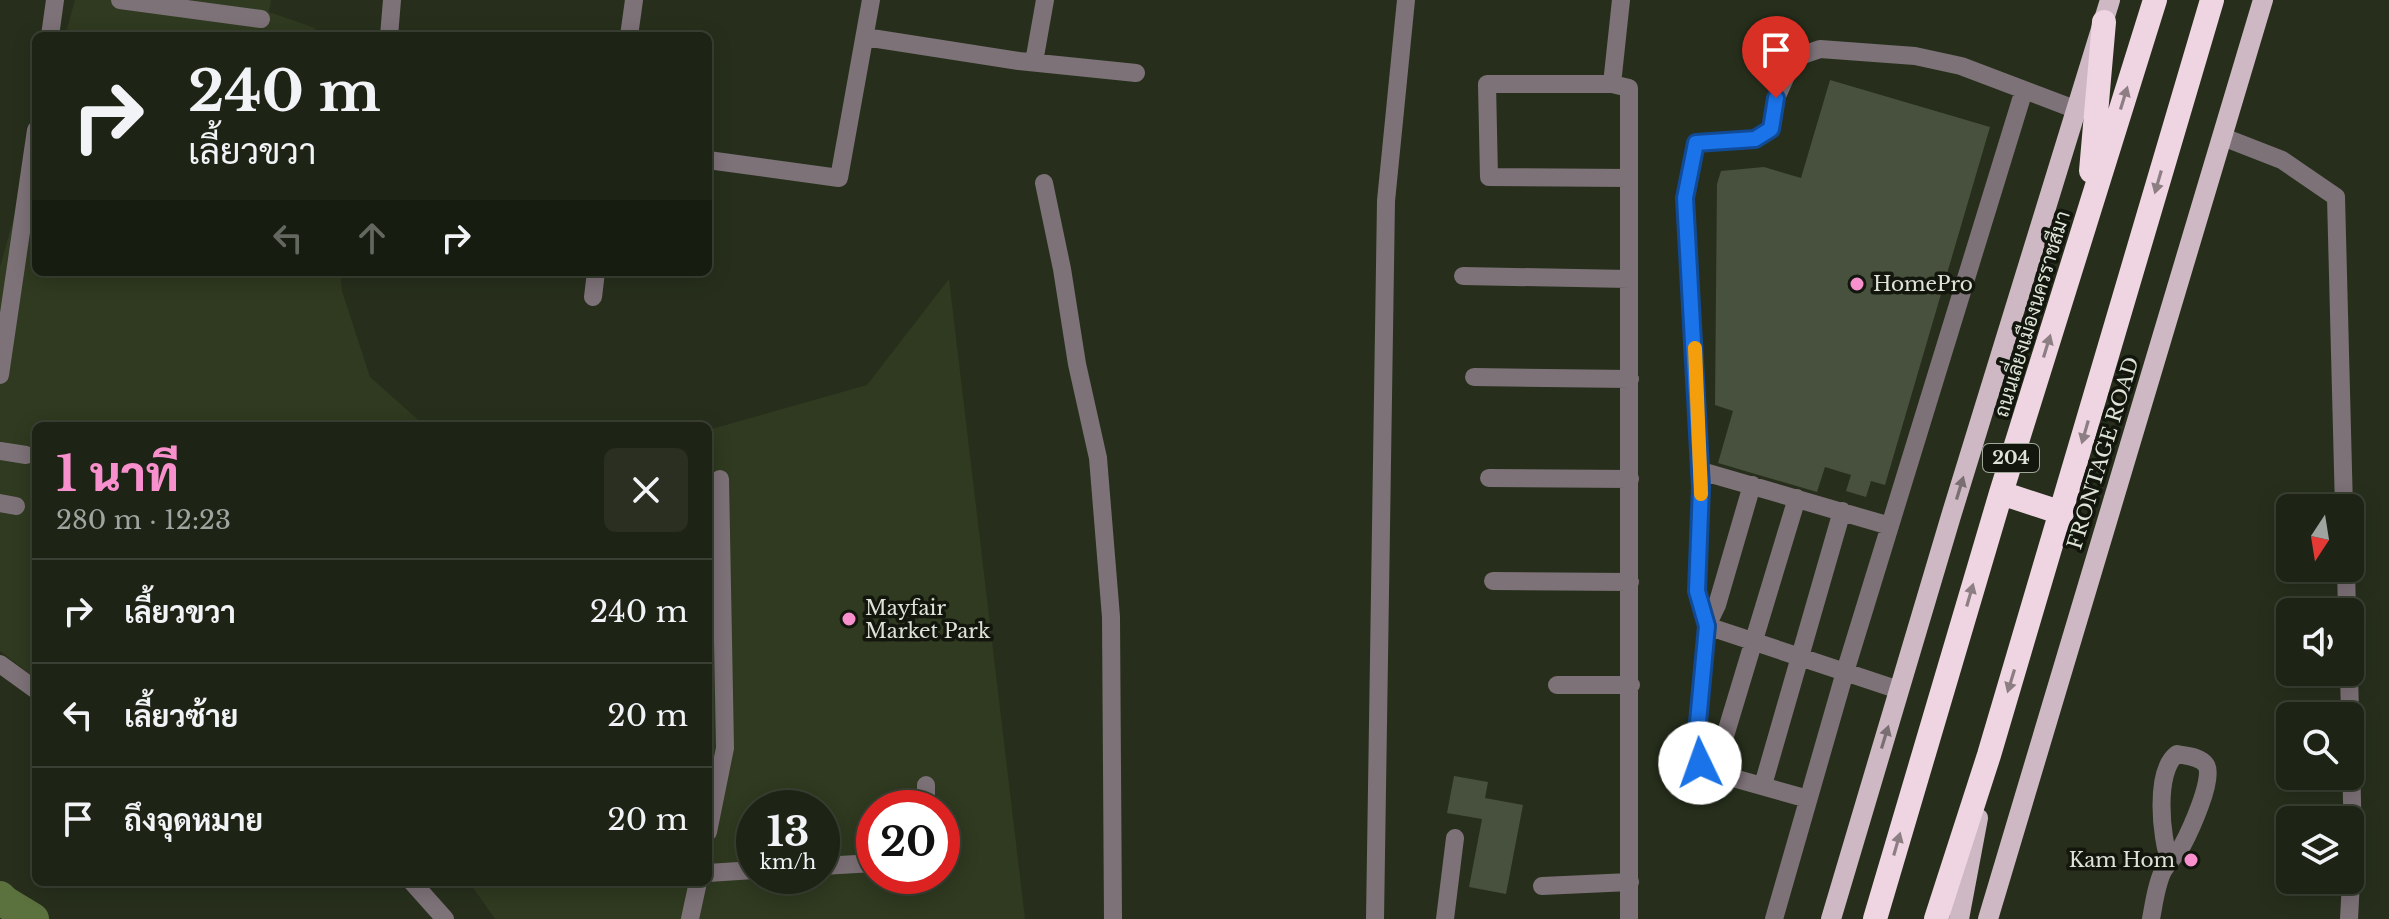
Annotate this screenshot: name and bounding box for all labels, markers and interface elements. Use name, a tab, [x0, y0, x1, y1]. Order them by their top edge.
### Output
pin	[1742, 16, 1810, 98]
icon: arrive	[1754, 28, 1798, 72]
text: 240 m	[188, 57, 381, 126]
icon: right	[56, 64, 160, 168]
one-way arrow	[2119, 86, 2131, 110]
text: เลี้ยวขวา	[188, 129, 316, 174]
one-way arrow	[2151, 171, 2164, 195]
street label: ถนนเลี่ยงเมืองนครราชสีมา	[1984, 207, 2075, 420]
icon: left	[266, 216, 310, 260]
icon: ahead	[350, 216, 394, 260]
icon: right	[434, 216, 478, 260]
place label: HomePro	[1873, 272, 1973, 296]
marker: HomePro	[1848, 275, 1866, 293]
one-way arrow	[2041, 334, 2053, 358]
street label: FRONTAGE ROAD	[2062, 354, 2144, 552]
one-way arrow	[2078, 420, 2091, 444]
text: 1 นาที	[56, 444, 179, 504]
road number: 204	[1983, 444, 2039, 472]
button: close	[604, 448, 688, 532]
one-way arrow	[1954, 475, 1967, 499]
north arrow	[2276, 494, 2364, 582]
map controls	[2276, 494, 2364, 894]
text: 280 m · 12:23	[56, 504, 231, 536]
one-way arrow	[1965, 582, 1977, 607]
icon: right	[56, 589, 100, 633]
text: 240 m	[590, 593, 688, 630]
text: เลี้ยวขวา	[124, 594, 236, 631]
place label: Mayfair Market Park	[865, 596, 991, 643]
button: sound	[2276, 598, 2364, 686]
marker: Mayfair Market Park	[840, 610, 858, 628]
one-way arrow	[2004, 670, 2017, 694]
icon: left	[56, 693, 100, 737]
text: 20 m	[607, 697, 688, 734]
text: เลี้ยวซ้าย	[124, 698, 238, 735]
button: search	[2276, 702, 2364, 790]
position arrow	[1658, 721, 1742, 805]
one-way arrow	[1879, 724, 1892, 748]
speed limit sign: 20	[856, 790, 960, 894]
icon: arrive	[56, 797, 100, 841]
text: 20 m	[607, 801, 688, 838]
text: ถึงจุดหมาย	[124, 802, 263, 839]
button: layers	[2276, 806, 2364, 894]
text: 13	[767, 807, 809, 857]
one-way arrow	[1891, 832, 1904, 856]
place label: Kam Hom	[2069, 848, 2176, 872]
text: km/h	[760, 850, 816, 874]
marker: Kam Hom	[2182, 851, 2200, 869]

